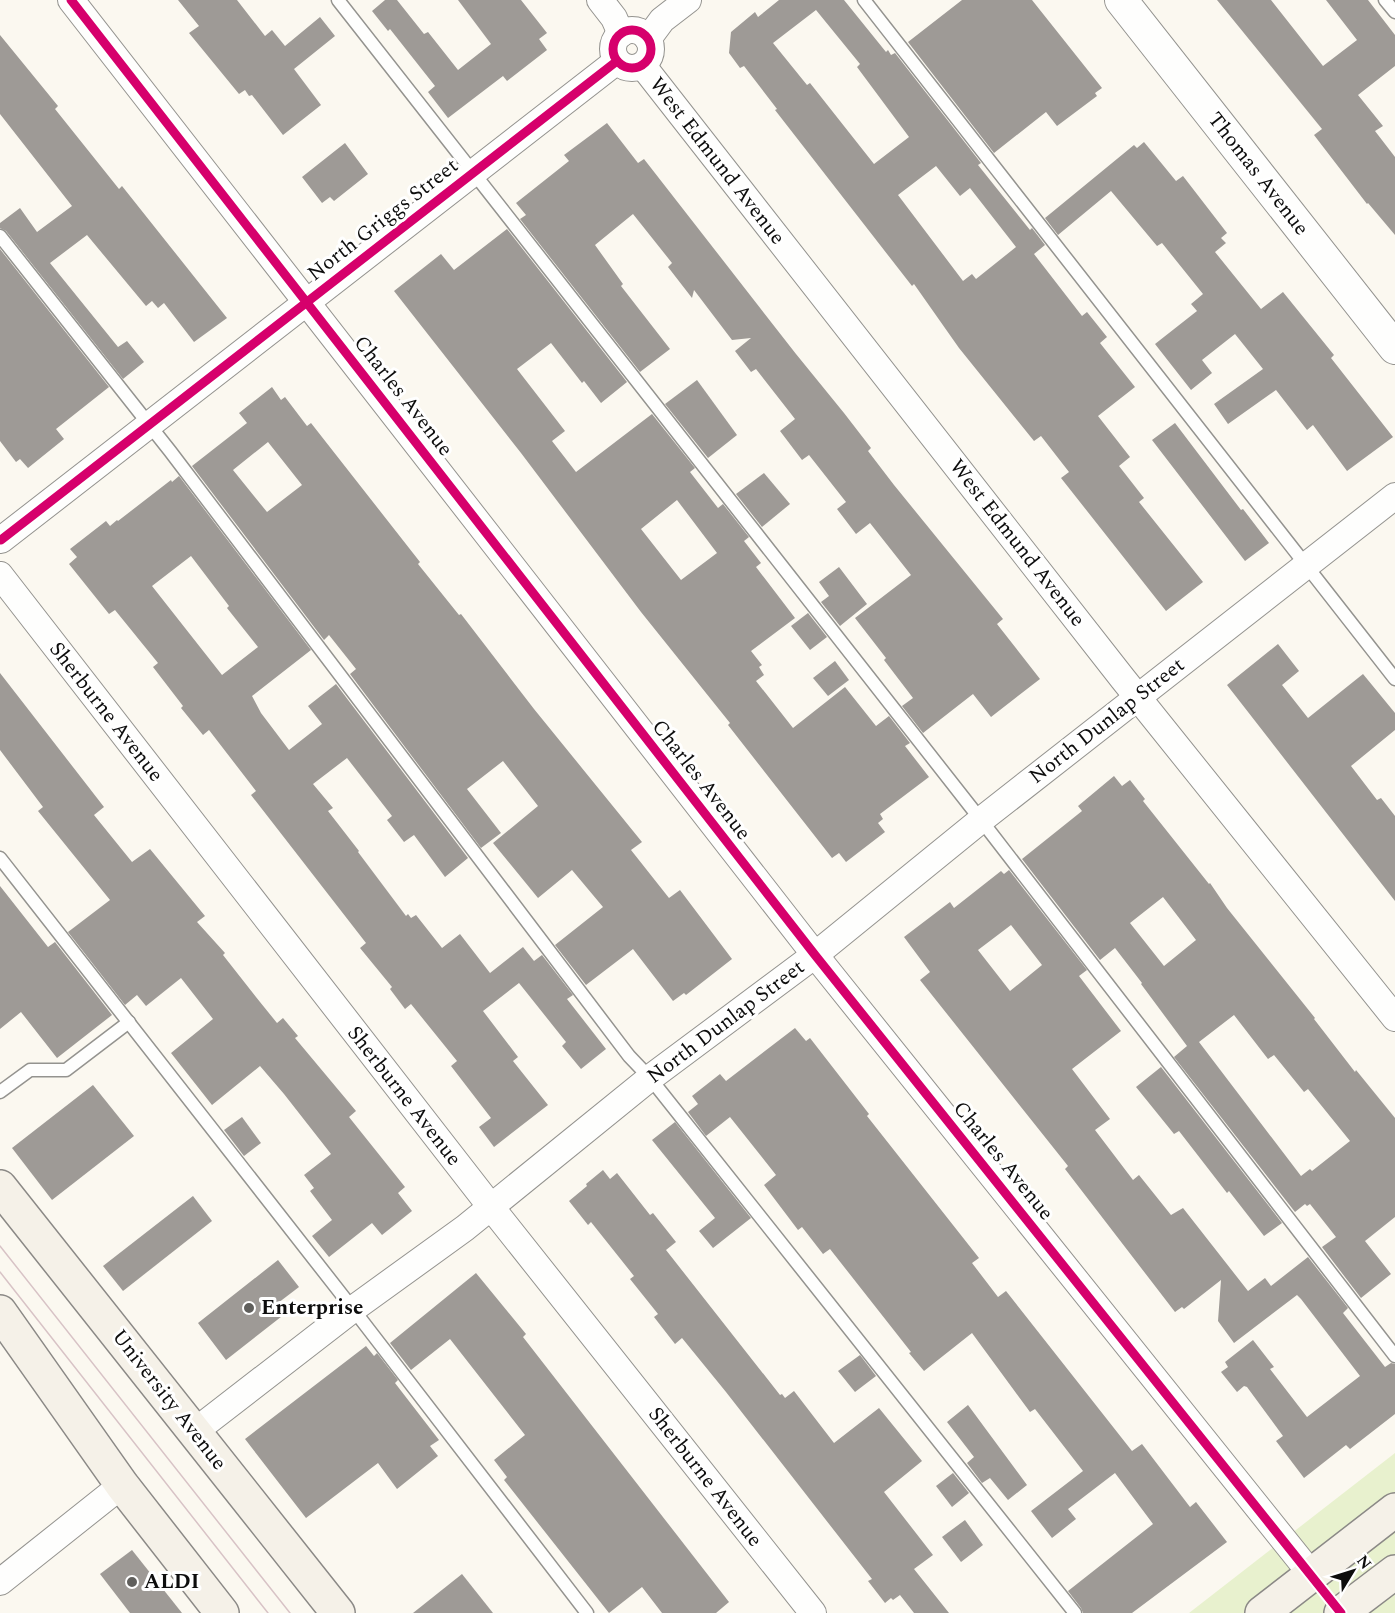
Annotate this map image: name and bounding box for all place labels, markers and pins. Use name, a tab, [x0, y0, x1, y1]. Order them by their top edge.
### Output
place label: Enterprise	[261, 1292, 363, 1324]
marker: Enterprise	[242, 1301, 256, 1315]
place label: ALDI	[144, 1566, 199, 1598]
marker: ALDI	[125, 1575, 139, 1589]

